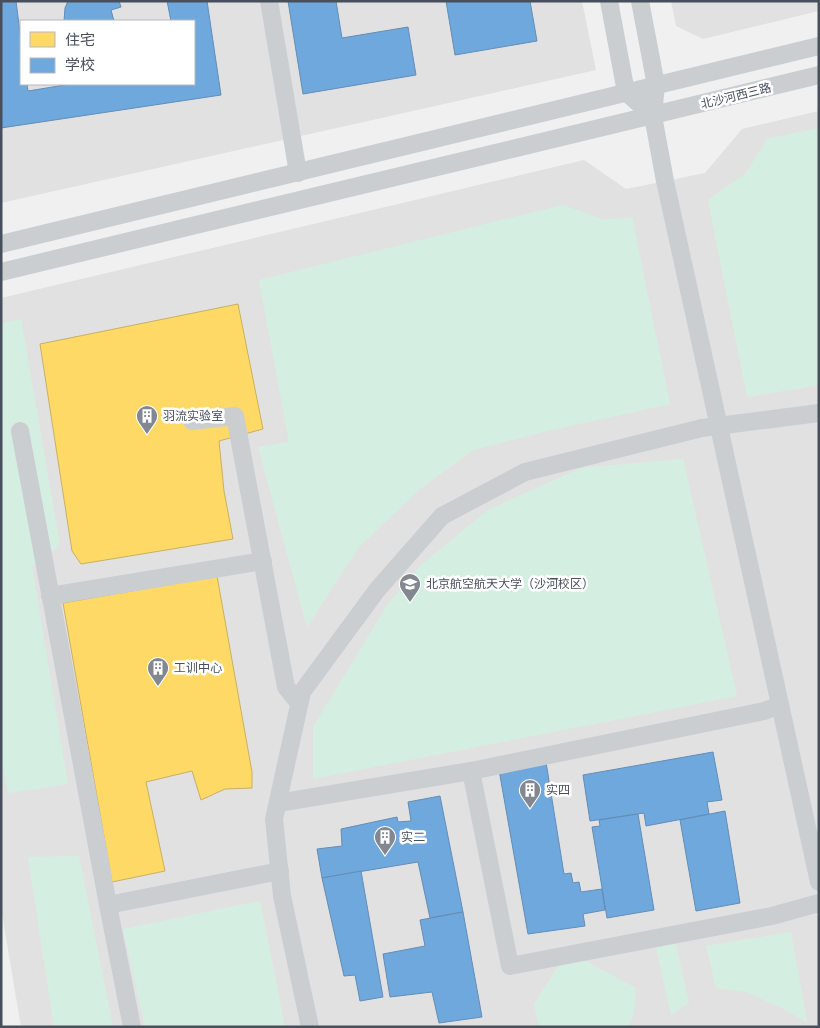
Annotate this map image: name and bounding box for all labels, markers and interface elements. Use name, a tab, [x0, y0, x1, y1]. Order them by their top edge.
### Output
legend	[20, 20, 195, 85]
text: 住宅	[65, 30, 95, 49]
text: 学校	[65, 55, 95, 74]
street label: 北沙河西三路	[699, 80, 773, 112]
building icon: 羽流实验室	[135, 404, 159, 435]
place label: 羽流实验室	[163, 408, 223, 423]
school or university icon: 北京航空航天大学（沙河校区）	[398, 572, 422, 603]
place label: 北京航空航天大学（沙河校区）	[426, 576, 594, 591]
building icon: 工训中心	[146, 656, 170, 687]
place label: 工训中心	[174, 660, 222, 675]
building icon: 实四	[518, 778, 542, 809]
place label: 实四	[546, 782, 570, 797]
building icon: 实二	[373, 825, 397, 856]
place label: 实二	[401, 829, 425, 844]

